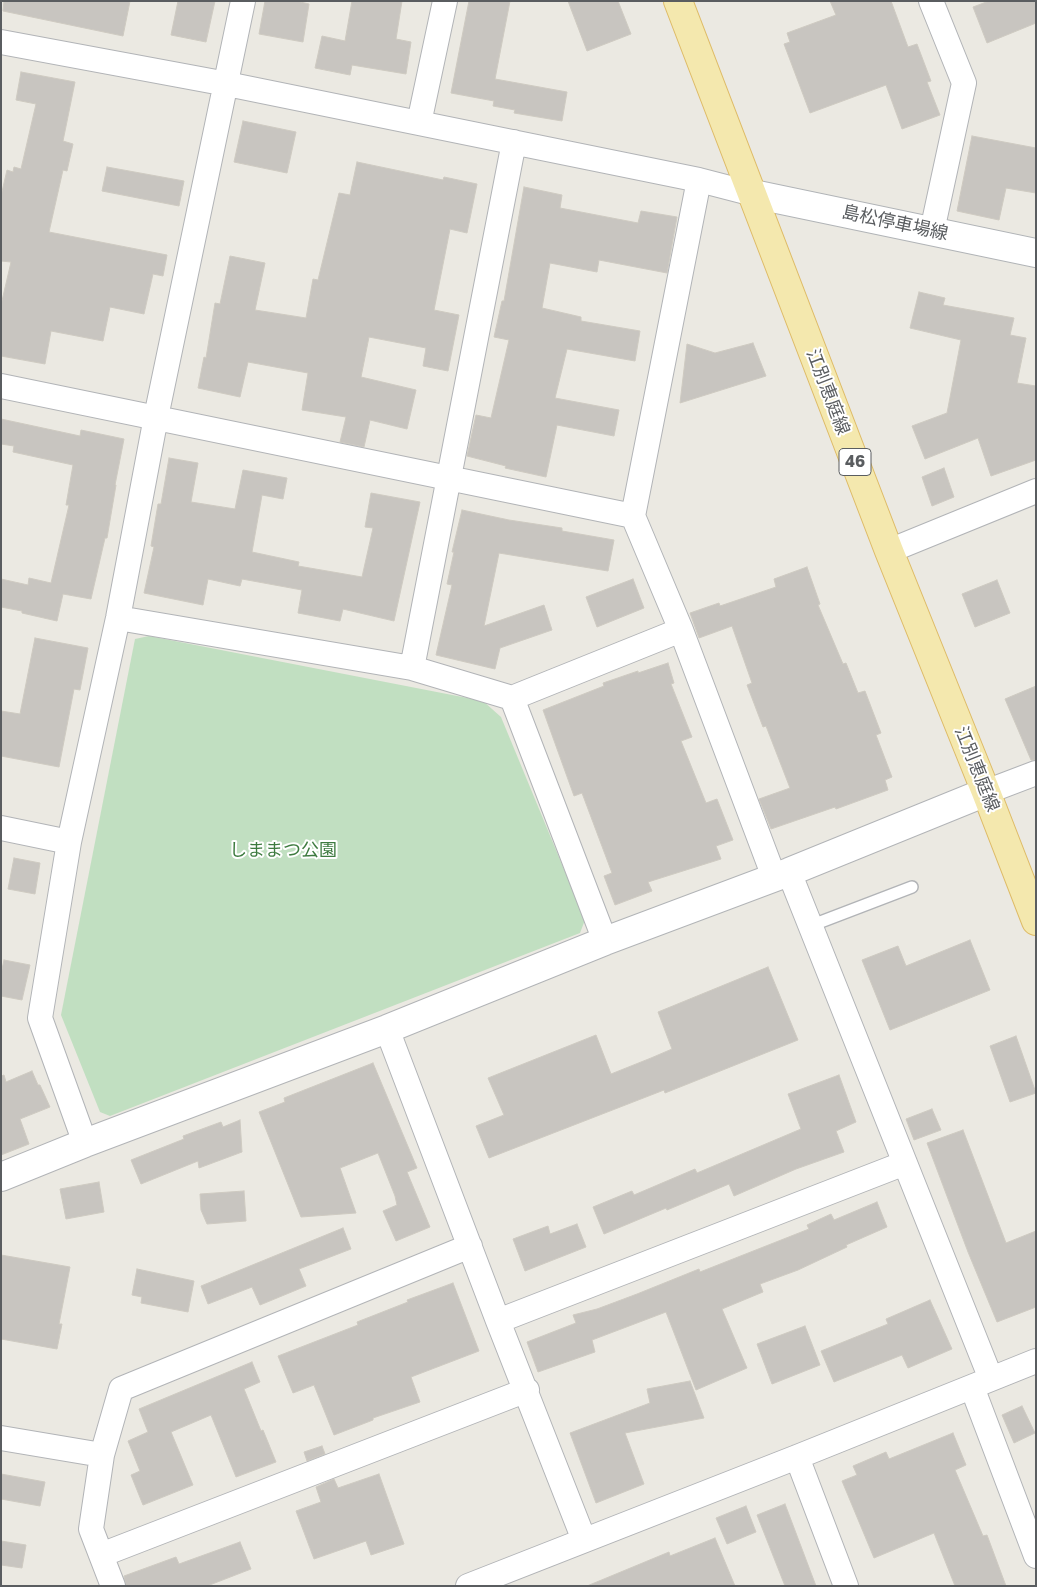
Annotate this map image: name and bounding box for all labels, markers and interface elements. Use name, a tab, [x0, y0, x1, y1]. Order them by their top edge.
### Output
street label: 島松停車場線	[840, 201, 950, 245]
street label: 江別恵庭線	[802, 346, 854, 438]
road number: 46	[839, 448, 871, 476]
street label: 江別恵庭線	[950, 723, 1004, 815]
park label: しままつ公園	[229, 839, 337, 861]

